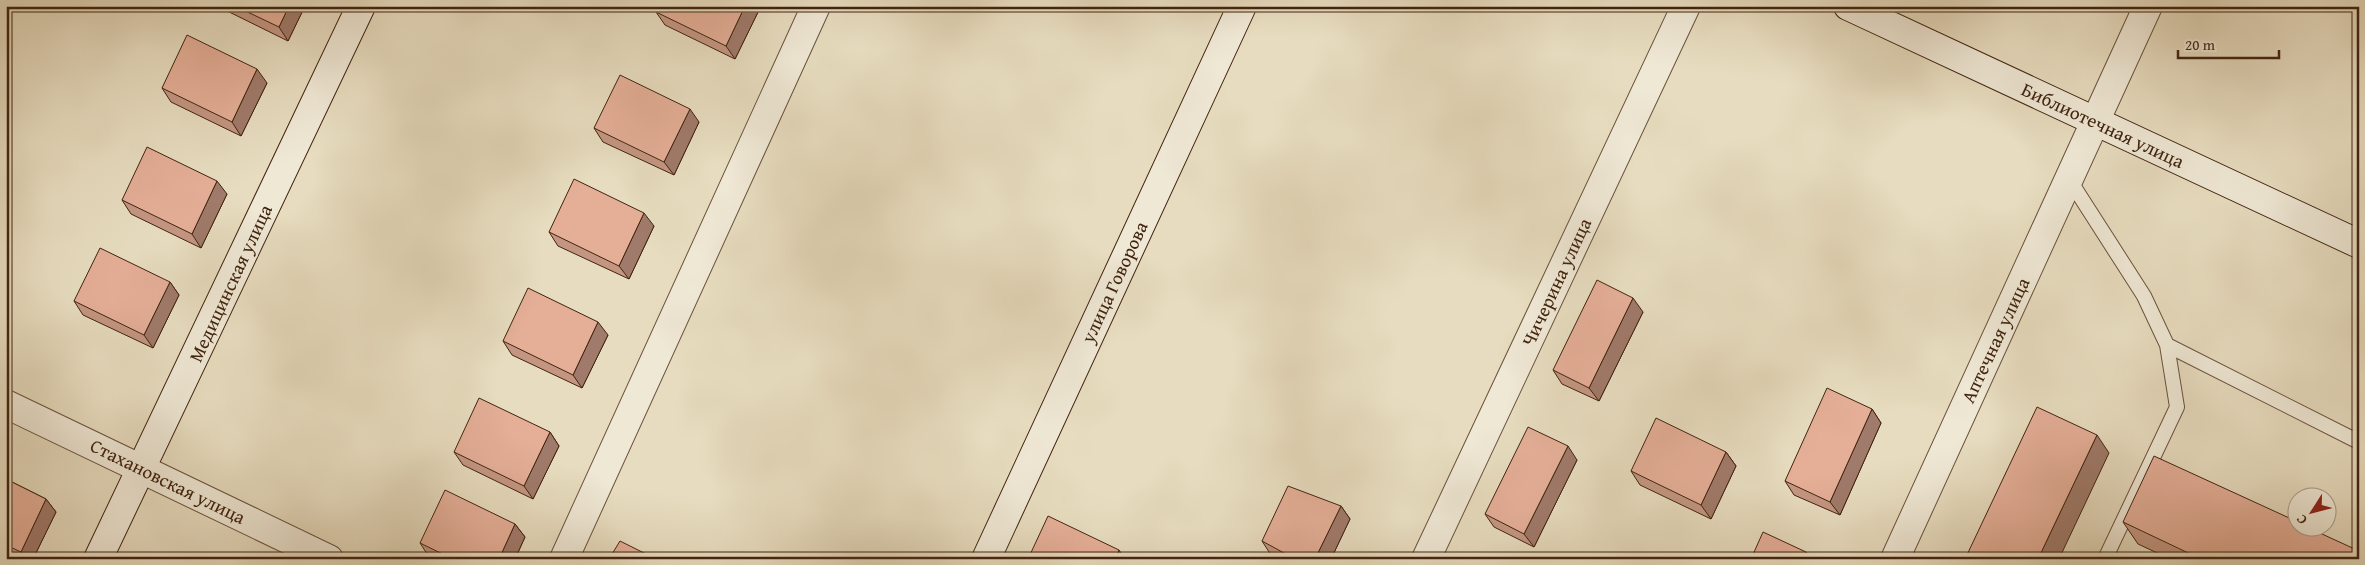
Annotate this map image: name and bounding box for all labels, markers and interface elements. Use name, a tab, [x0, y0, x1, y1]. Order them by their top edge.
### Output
scale bar	[2178, 28, 2279, 60]
text: 20 m	[2185, 34, 2216, 55]
street label: Библиотечная улица	[2017, 75, 2189, 175]
street label: Медицинская улица	[181, 200, 279, 366]
street label: Чичерина улица	[1514, 213, 1598, 351]
street label: улица Говорова	[1073, 216, 1154, 348]
street label: Аптечная улица	[1954, 273, 2036, 407]
street label: Стахановская улица	[86, 431, 250, 531]
north arrow	[2288, 488, 2338, 538]
text: С	[2291, 510, 2312, 529]

